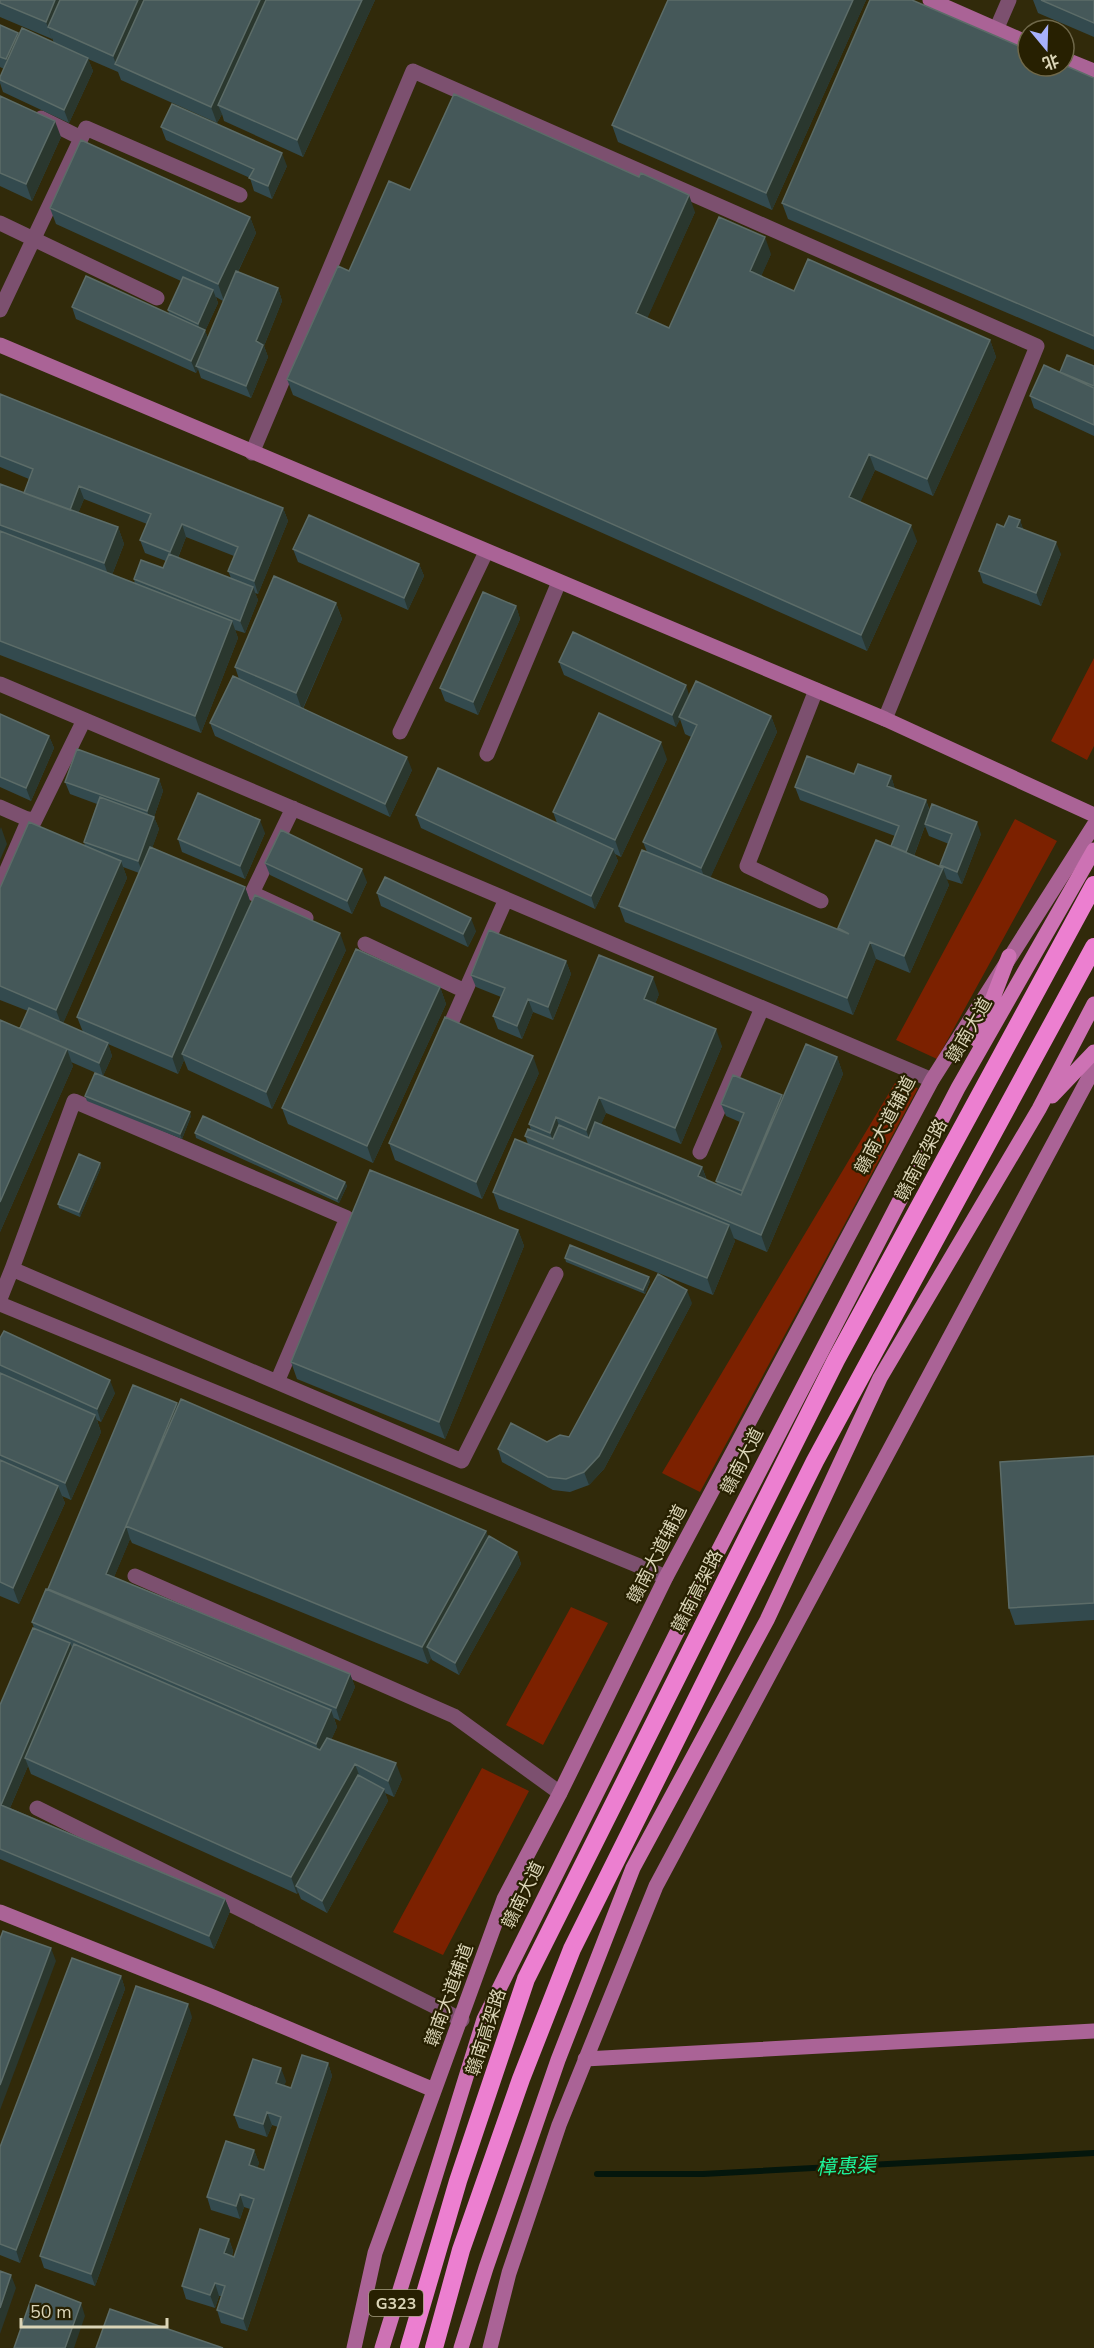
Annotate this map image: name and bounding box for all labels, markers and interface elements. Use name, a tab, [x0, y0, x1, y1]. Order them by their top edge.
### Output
north arrow	[1016, 18, 1076, 78]
text: 北	[1039, 48, 1062, 74]
street label: 赣南大道	[941, 993, 997, 1067]
street label: 赣南大道辅道	[849, 1072, 921, 1178]
street label: 赣南高架路	[889, 1115, 953, 1205]
street label: 赣南大道	[715, 1423, 769, 1499]
street label: 赣南大道辅道	[622, 1500, 692, 1608]
street label: 赣南高架路	[666, 1545, 728, 1637]
street label: 赣南大道	[496, 1857, 550, 1933]
street label: 赣南大道辅道	[419, 1940, 479, 2050]
street label: 赣南高架路	[461, 1985, 511, 2079]
water label: 樟惠渠	[815, 2151, 880, 2182]
road number: G323	[369, 2290, 423, 2316]
scale bar	[21, 2291, 166, 2329]
text: 50 m	[30, 2300, 72, 2324]

